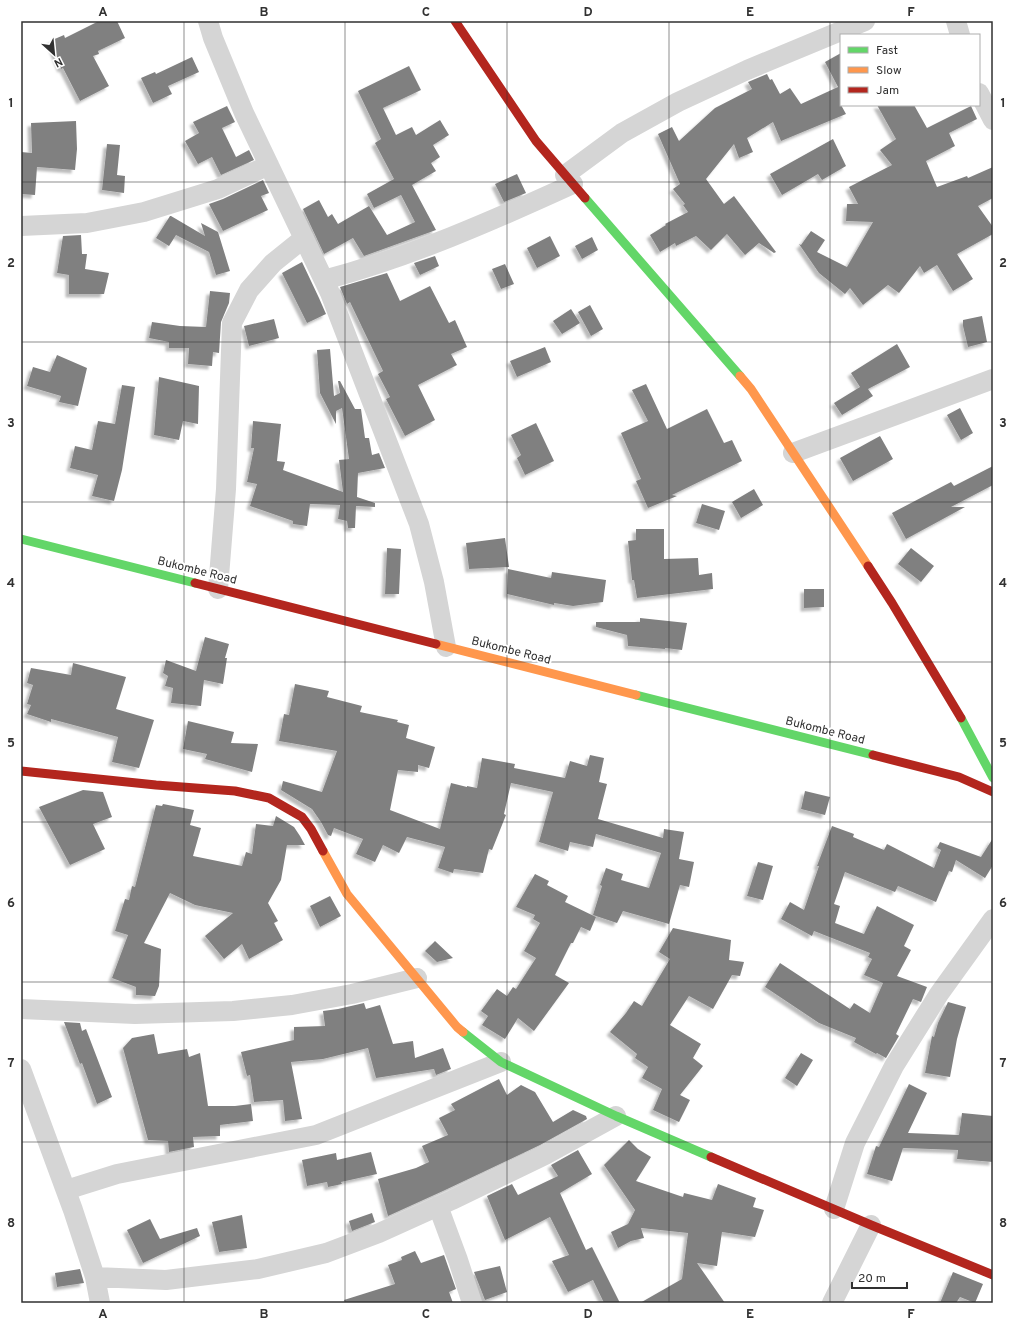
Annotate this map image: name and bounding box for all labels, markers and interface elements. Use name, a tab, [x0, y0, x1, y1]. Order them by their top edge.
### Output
text: A	[98, 5, 108, 21]
text: B	[260, 5, 269, 21]
text: C	[422, 5, 430, 21]
text: D	[583, 5, 593, 21]
text: E	[746, 5, 754, 21]
text: F	[907, 5, 915, 21]
north arrow	[34, 34, 74, 74]
legend	[840, 34, 980, 106]
text: Fast	[876, 43, 898, 59]
text: N	[51, 54, 65, 70]
text: Slow	[876, 63, 902, 79]
text: Jam	[876, 83, 899, 99]
text: 1	[8, 96, 14, 112]
text: 1	[1000, 96, 1006, 112]
text: 2	[7, 256, 15, 272]
text: 2	[999, 256, 1007, 272]
text: 3	[7, 416, 15, 432]
text: 3	[999, 416, 1007, 432]
street label: Bukombe Road	[156, 553, 238, 589]
text: 4	[7, 576, 15, 592]
text: 4	[999, 576, 1007, 592]
street label: Bukombe Road	[470, 633, 552, 669]
street label: Bukombe Road	[784, 713, 866, 749]
text: 5	[7, 736, 15, 752]
text: 5	[999, 736, 1007, 752]
text: 6	[7, 896, 15, 912]
text: 6	[999, 896, 1007, 912]
text: 7	[8, 1056, 15, 1072]
text: 7	[1000, 1056, 1007, 1072]
text: 8	[7, 1216, 15, 1232]
text: 8	[999, 1216, 1007, 1232]
scale bar	[852, 1264, 907, 1290]
text: 20 m	[858, 1271, 886, 1287]
text: A	[98, 1307, 108, 1323]
text: B	[260, 1307, 269, 1323]
text: C	[422, 1307, 430, 1323]
text: D	[583, 1307, 593, 1323]
text: E	[746, 1307, 754, 1323]
text: F	[907, 1307, 915, 1323]

